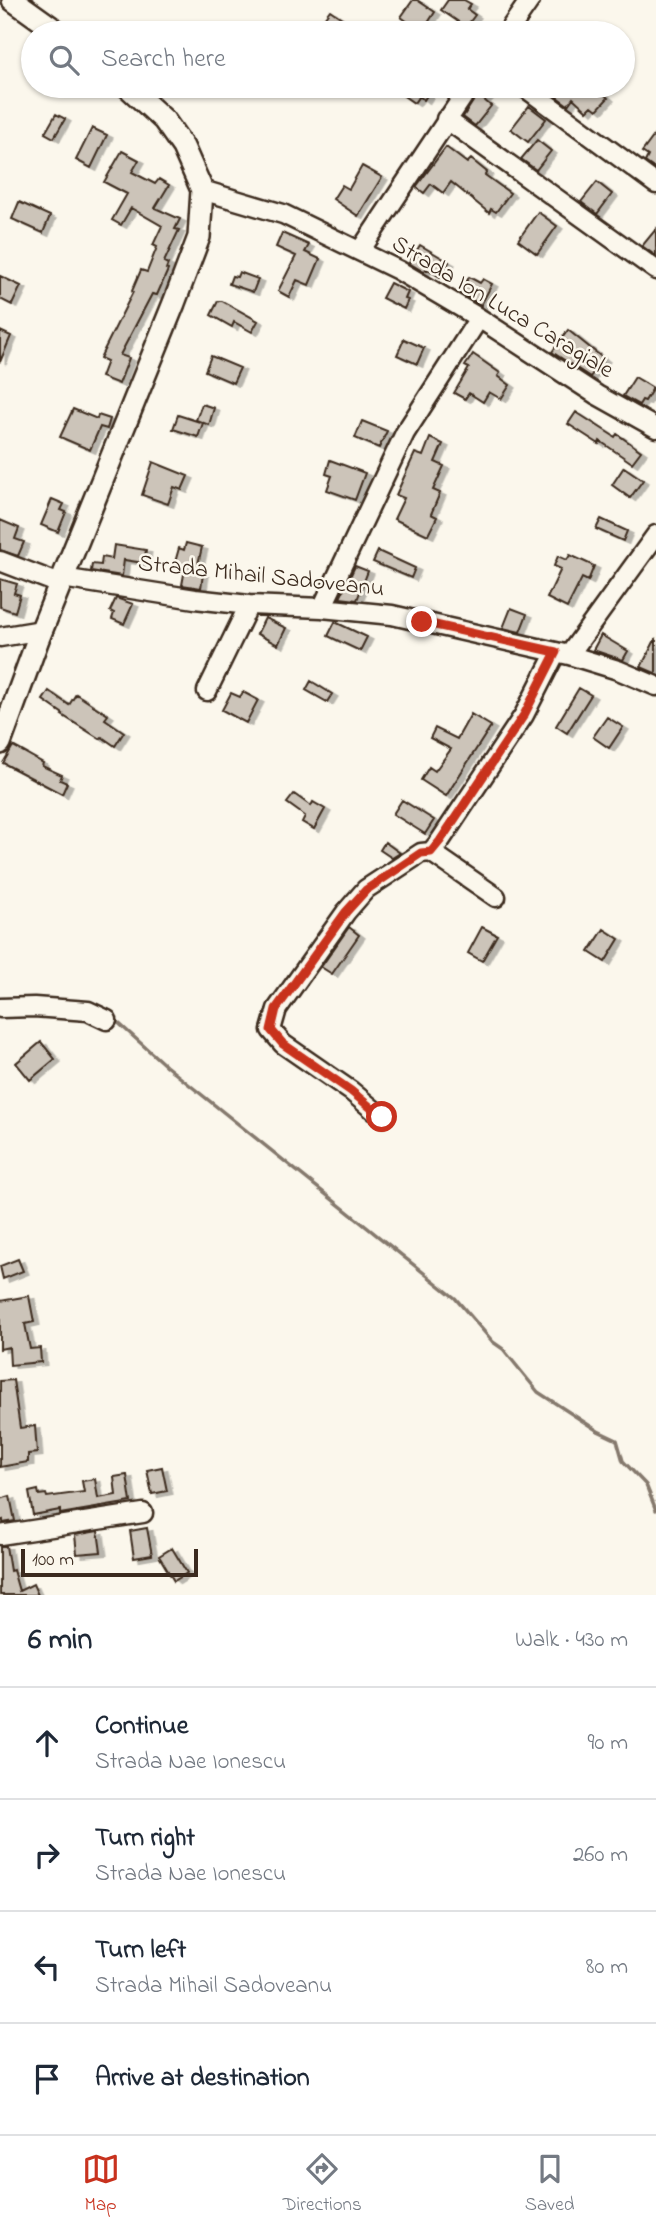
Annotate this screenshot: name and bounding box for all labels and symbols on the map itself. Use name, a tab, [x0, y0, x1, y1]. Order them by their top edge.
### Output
street label: Strada Ion Luca Caragiale	[384, 228, 620, 388]
street label: Strada Mihail Sadoveanu	[136, 547, 386, 607]
route end	[406, 606, 437, 637]
route start	[366, 1101, 397, 1132]
scale bar	[21, 1546, 198, 1578]

